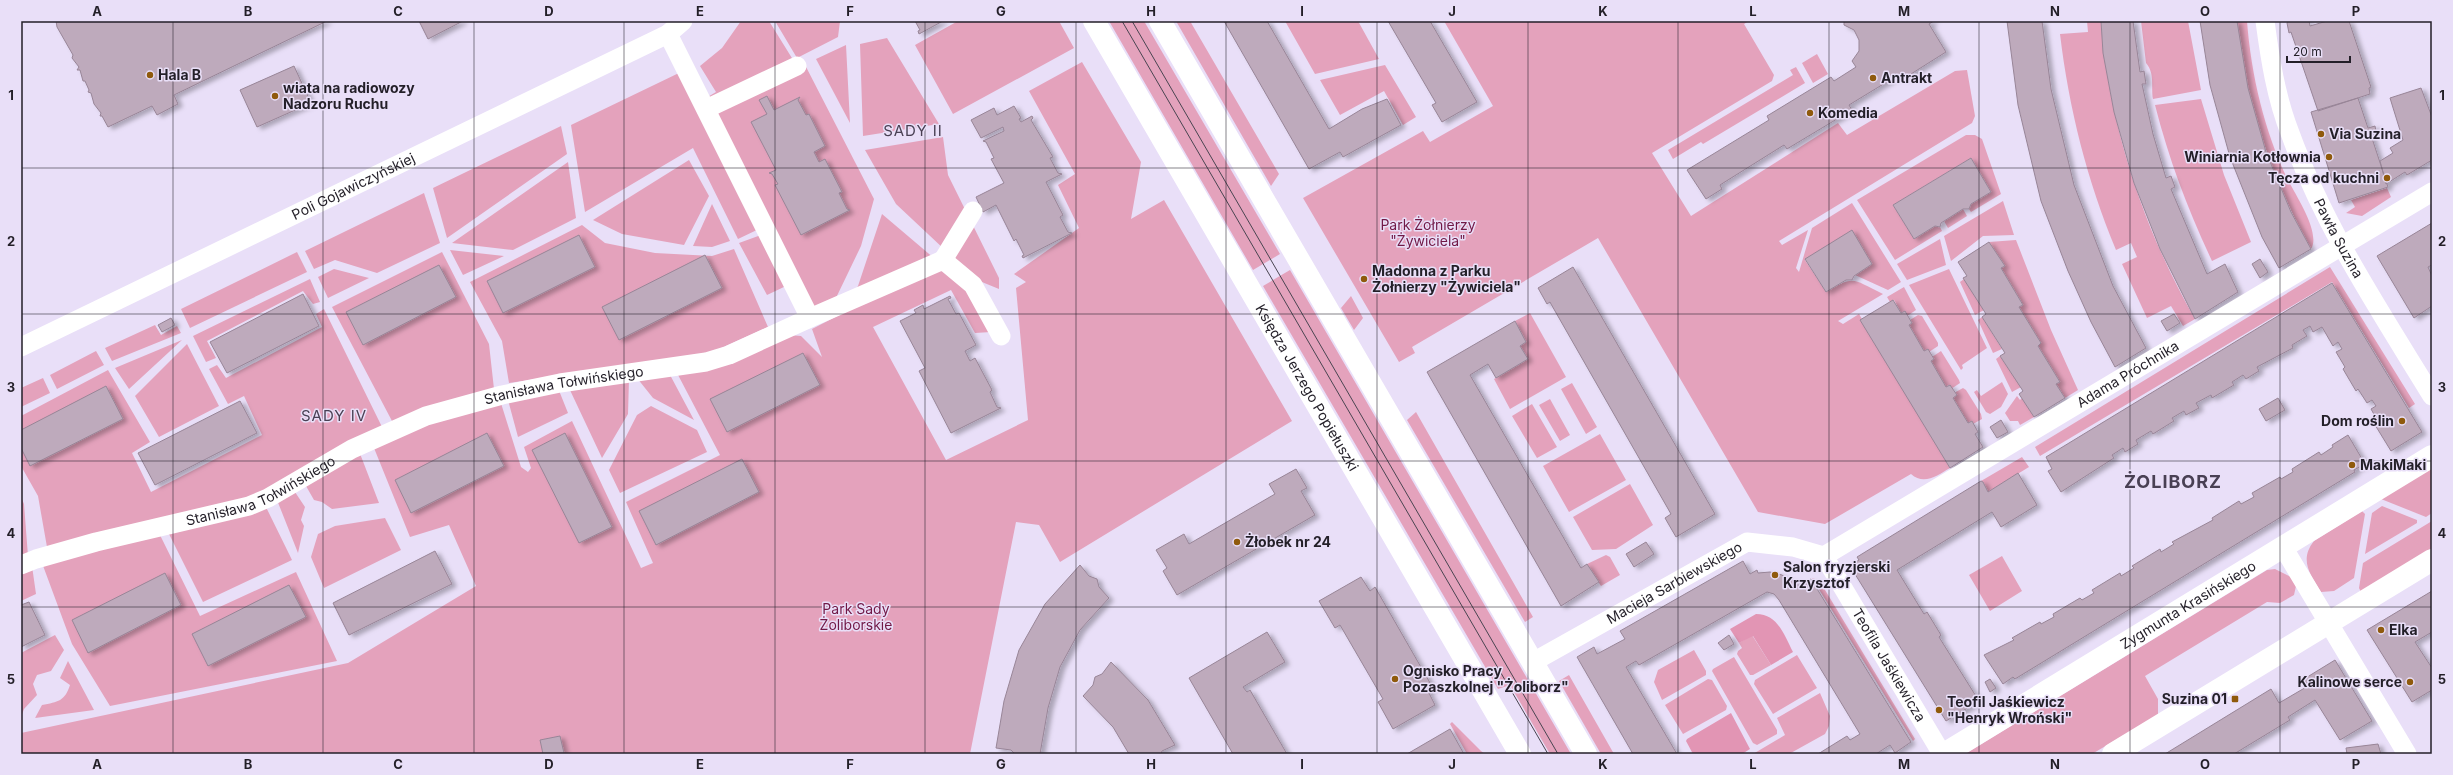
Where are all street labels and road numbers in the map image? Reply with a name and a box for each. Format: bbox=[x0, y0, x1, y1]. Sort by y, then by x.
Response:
street label: Poli Gojawiczyńskiej bbox=[289, 149, 417, 223]
street label: Pawła Suzina bbox=[2311, 195, 2367, 281]
street label: Księdza Jerzego Popiełuszki bbox=[1252, 301, 1363, 474]
street label: Adama Próchnika bbox=[2073, 337, 2182, 411]
street label: Stanisława Tołwińskiego bbox=[482, 362, 644, 408]
street label: Stanisława Tołwińskiego bbox=[184, 452, 338, 529]
street label: Macieja Sarbiewskiego bbox=[1603, 538, 1745, 627]
street label: Zygmunta Krasińskiego bbox=[2117, 557, 2259, 652]
street label: Teofila Jaśkiewicza bbox=[1849, 605, 1930, 725]

